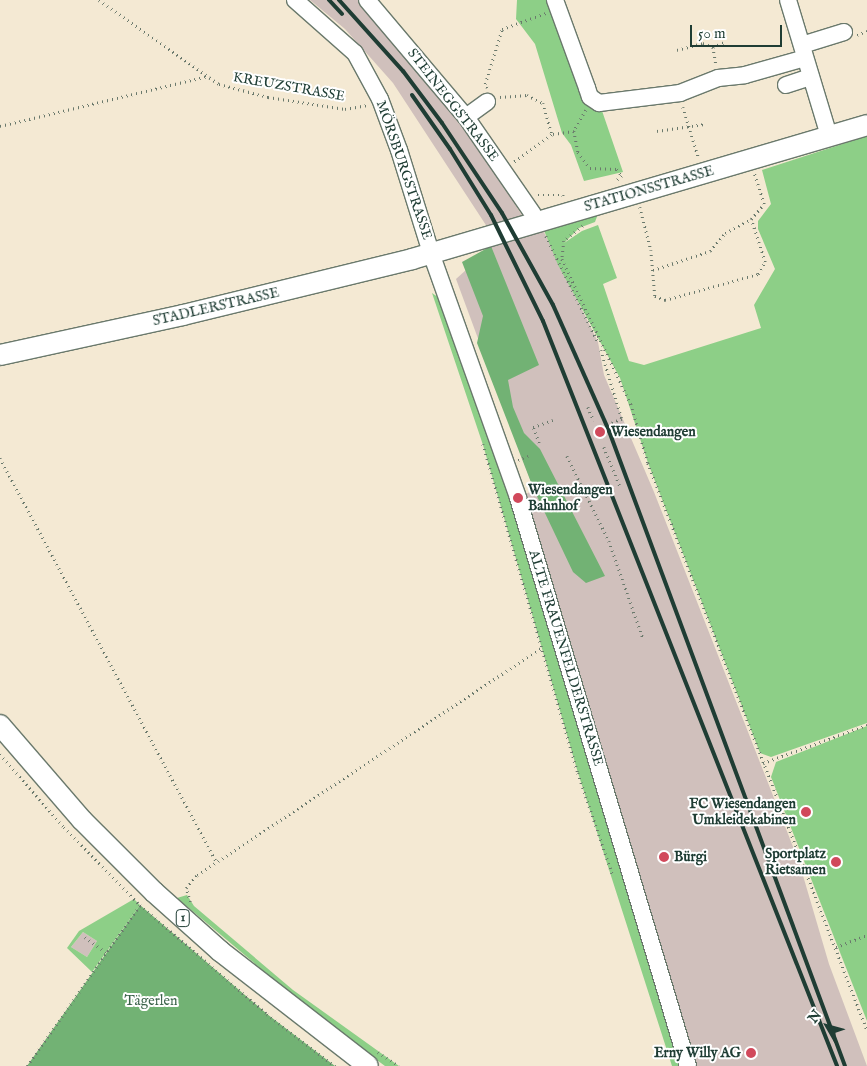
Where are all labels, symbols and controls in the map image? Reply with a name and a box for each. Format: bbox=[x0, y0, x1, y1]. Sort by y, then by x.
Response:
scale bar bbox=[692, 15, 784, 47]
text: 50 m bbox=[698, 24, 726, 43]
street label: STEINEGGSTRASSE bbox=[404, 45, 502, 165]
street label: KREUZSTRASSE bbox=[232, 69, 346, 105]
street label: MÖRSBURGSTRASSE bbox=[372, 98, 436, 242]
street label: STATIONSSTRASSE bbox=[582, 162, 716, 216]
street label: STADLERSTRASSE bbox=[151, 284, 281, 330]
place label: Wiesendangen bbox=[611, 424, 696, 440]
marker: Wiesendangen bbox=[593, 425, 607, 439]
place label: Wiesendangen Bahnhof bbox=[528, 482, 613, 514]
marker: Wiesendangen Bahnhof bbox=[512, 492, 524, 504]
street label: ALTE FRAUENFELDERSTRASSE bbox=[525, 548, 607, 768]
place label: FC Wiesendangen Umkleidekabinen bbox=[689, 796, 796, 829]
marker: FC Wiesendangen Umkleidekabinen bbox=[800, 806, 812, 818]
place label: Sportplatz Rietsamen bbox=[765, 846, 826, 879]
place label: Bürgi bbox=[674, 849, 707, 865]
marker: Bürgi bbox=[658, 851, 670, 863]
marker: Sportplatz Rietsamen bbox=[830, 856, 842, 868]
road number: 1 bbox=[176, 908, 190, 928]
park label: Tägerlen bbox=[125, 993, 177, 1009]
north arrow bbox=[802, 1001, 852, 1051]
text: N bbox=[804, 1006, 826, 1027]
place label: Erny Willy AG bbox=[654, 1045, 741, 1061]
marker: Erny Willy AG bbox=[745, 1047, 757, 1059]

